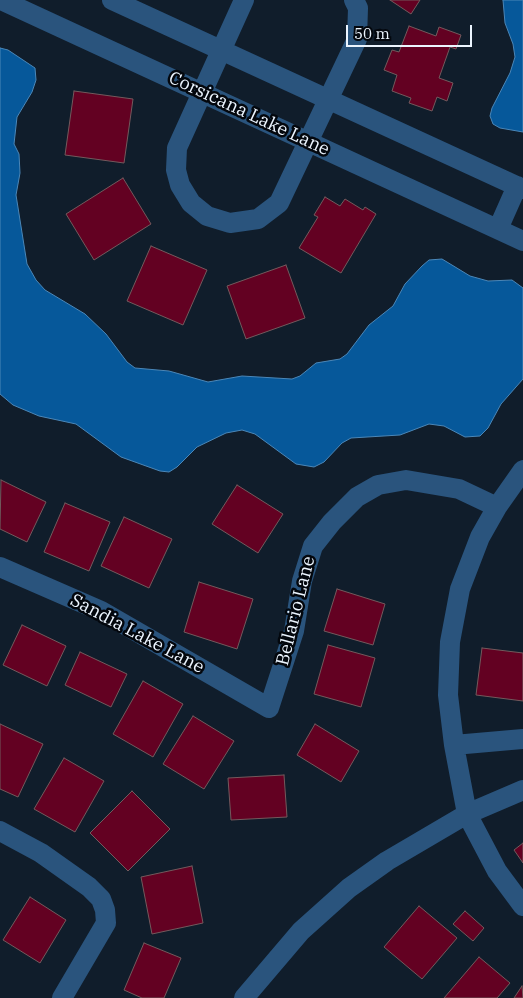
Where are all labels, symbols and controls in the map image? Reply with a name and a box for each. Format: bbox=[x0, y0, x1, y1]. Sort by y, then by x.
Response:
scale bar bbox=[348, 15, 474, 47]
text: 50 m bbox=[354, 24, 390, 43]
street label: Corsicana Lake Lane bbox=[165, 67, 333, 161]
street label: Bellario Lane bbox=[272, 554, 320, 668]
street label: Sandia Lake Lane bbox=[66, 590, 208, 678]

